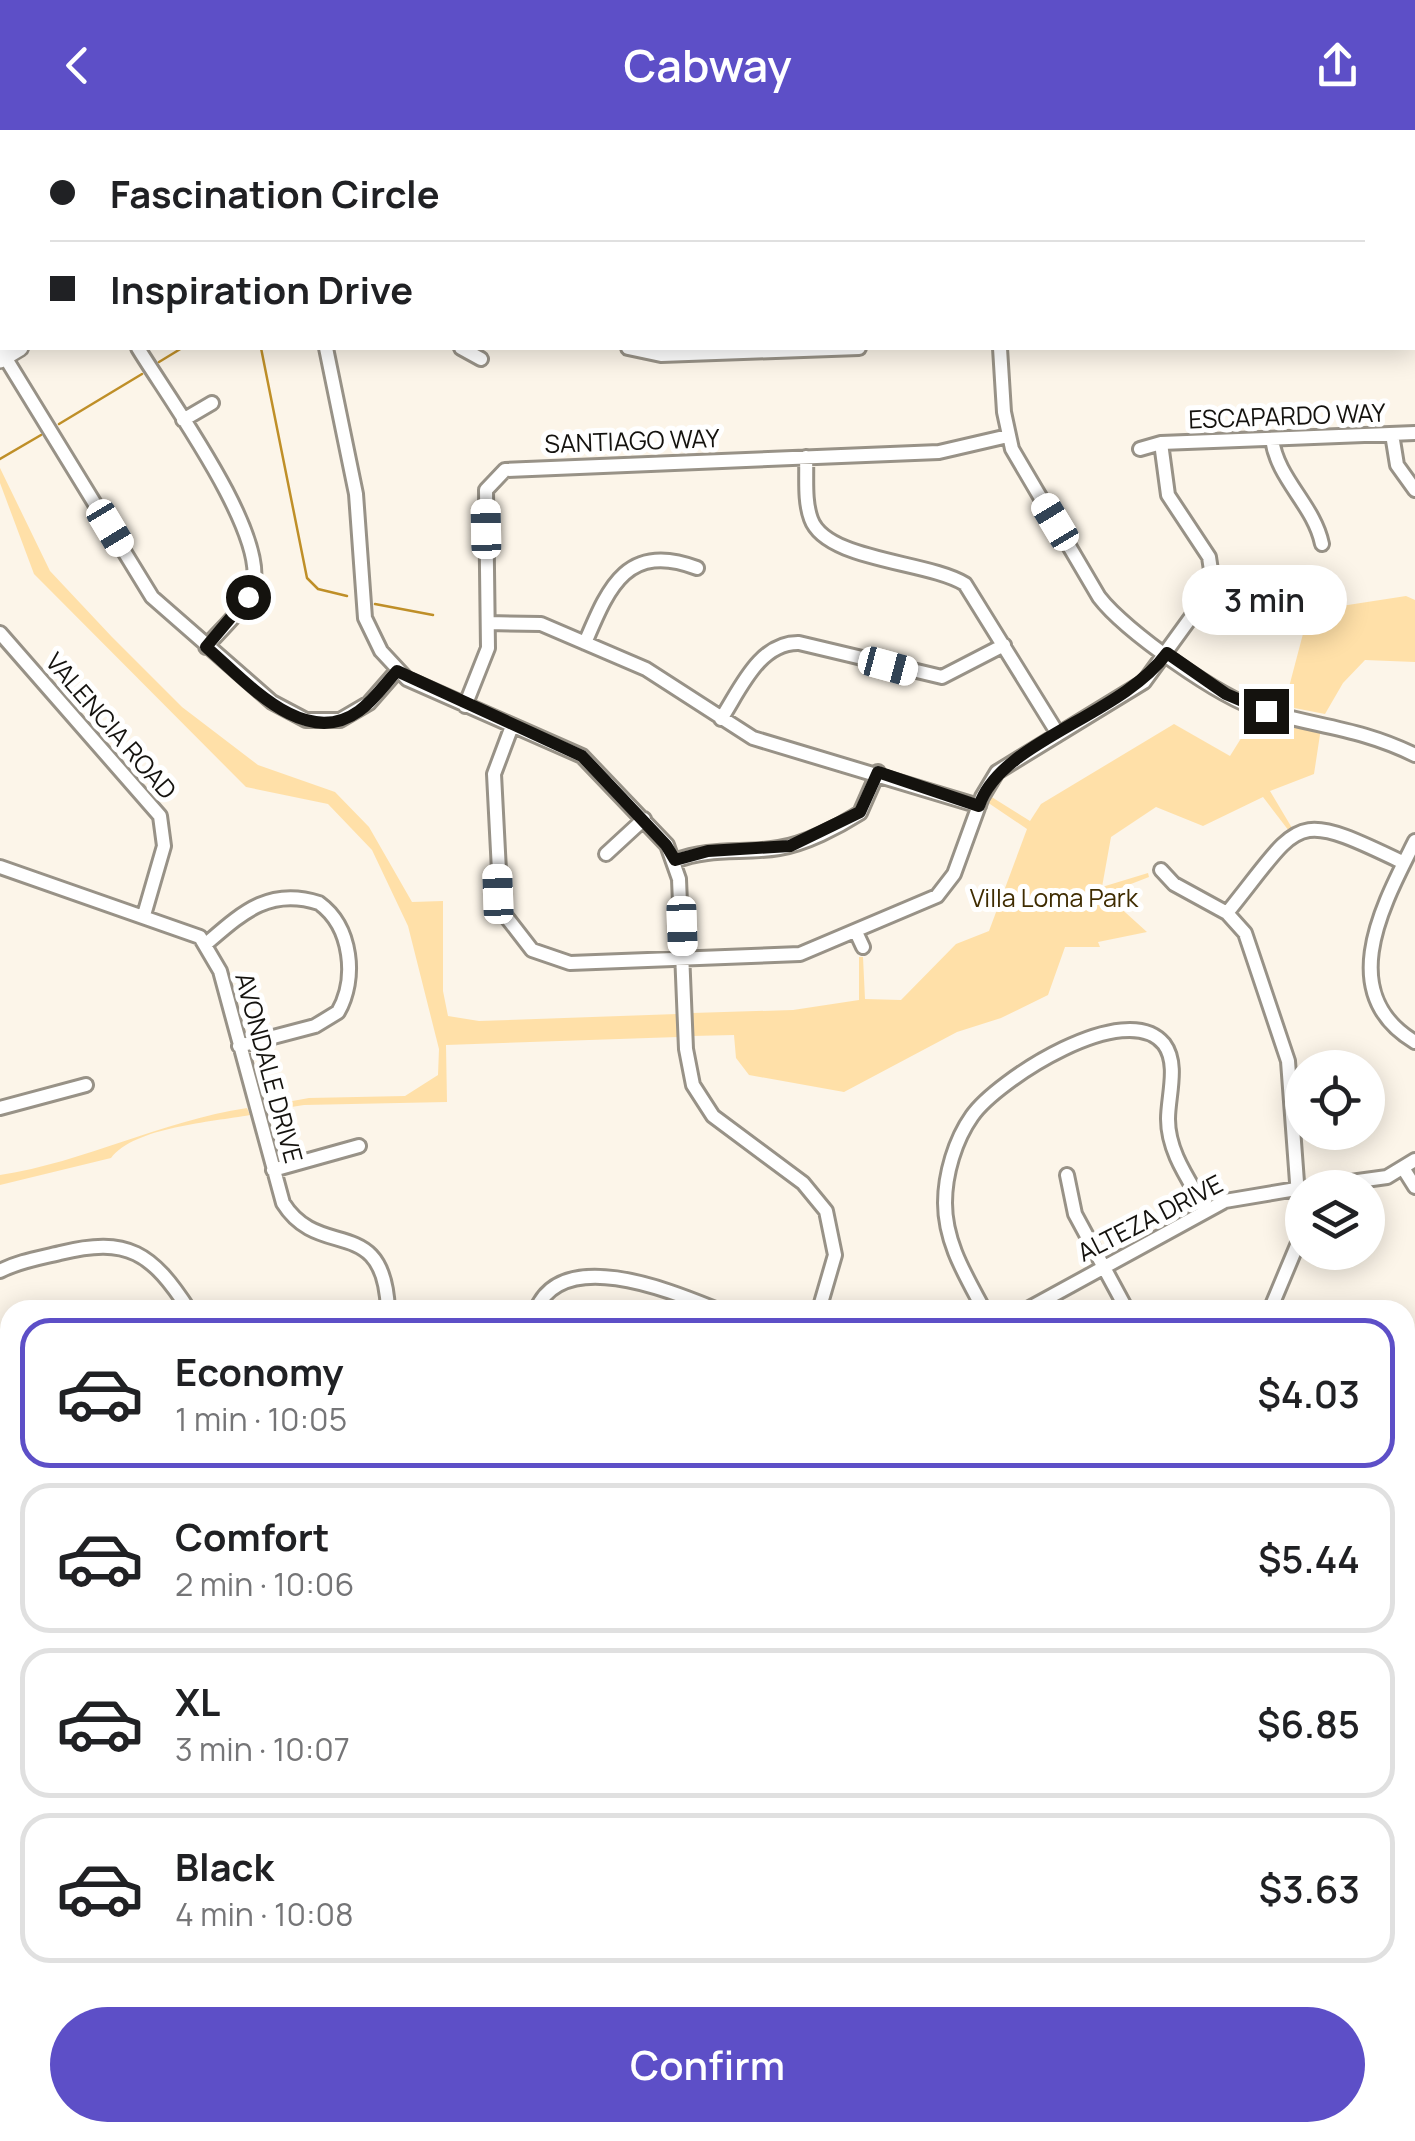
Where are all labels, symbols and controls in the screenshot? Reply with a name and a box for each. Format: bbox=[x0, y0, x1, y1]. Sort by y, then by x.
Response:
text: Cabway bbox=[623, 34, 792, 96]
icon: back bbox=[50, 38, 105, 93]
icon: share bbox=[1310, 38, 1365, 93]
text: Fascination Circle bbox=[110, 167, 440, 219]
text: Inspiration Drive bbox=[110, 263, 413, 315]
street label: ESCAPARDO WAY bbox=[1188, 395, 1386, 436]
street label: SANTIAGO WAY bbox=[544, 420, 720, 461]
car bbox=[1027, 489, 1083, 555]
car bbox=[82, 495, 138, 561]
car bbox=[470, 499, 502, 559]
callout: 3 min bbox=[1184, 566, 1348, 636]
route start bbox=[226, 575, 271, 620]
text: 3 min bbox=[1224, 578, 1305, 622]
car bbox=[855, 644, 921, 688]
street label: VALENCIA ROAD bbox=[38, 645, 185, 807]
route end bbox=[1244, 689, 1289, 734]
car bbox=[482, 863, 514, 925]
park label: Villa Loma Park bbox=[970, 880, 1139, 915]
car bbox=[666, 895, 698, 957]
street label: AVONDALE DRIVE bbox=[227, 969, 312, 1167]
map controls bbox=[1285, 1050, 1385, 1270]
button: locate bbox=[1285, 1050, 1385, 1150]
street label: ALTEZA DRIVE bbox=[1071, 1166, 1229, 1269]
button: layers bbox=[1285, 1170, 1385, 1270]
text: Economy bbox=[175, 1345, 344, 1397]
icon: car bbox=[55, 1348, 145, 1438]
text: $4.03 bbox=[1257, 1367, 1360, 1419]
text: 1 min · 10:05 bbox=[175, 1397, 347, 1441]
text: Comfort bbox=[175, 1510, 329, 1562]
icon: car bbox=[55, 1513, 145, 1603]
text: $5.44 bbox=[1258, 1532, 1360, 1584]
text: 2 min · 10:06 bbox=[175, 1562, 354, 1606]
text: XL bbox=[175, 1675, 220, 1727]
icon: car bbox=[55, 1678, 145, 1768]
text: $6.85 bbox=[1257, 1697, 1360, 1749]
text: 3 min · 10:07 bbox=[175, 1727, 350, 1771]
text: Black bbox=[175, 1840, 274, 1892]
icon: car bbox=[55, 1843, 145, 1933]
text: $3.63 bbox=[1259, 1862, 1360, 1914]
text: 4 min · 10:08 bbox=[175, 1892, 354, 1936]
button: Confirm bbox=[50, 2007, 1365, 2122]

